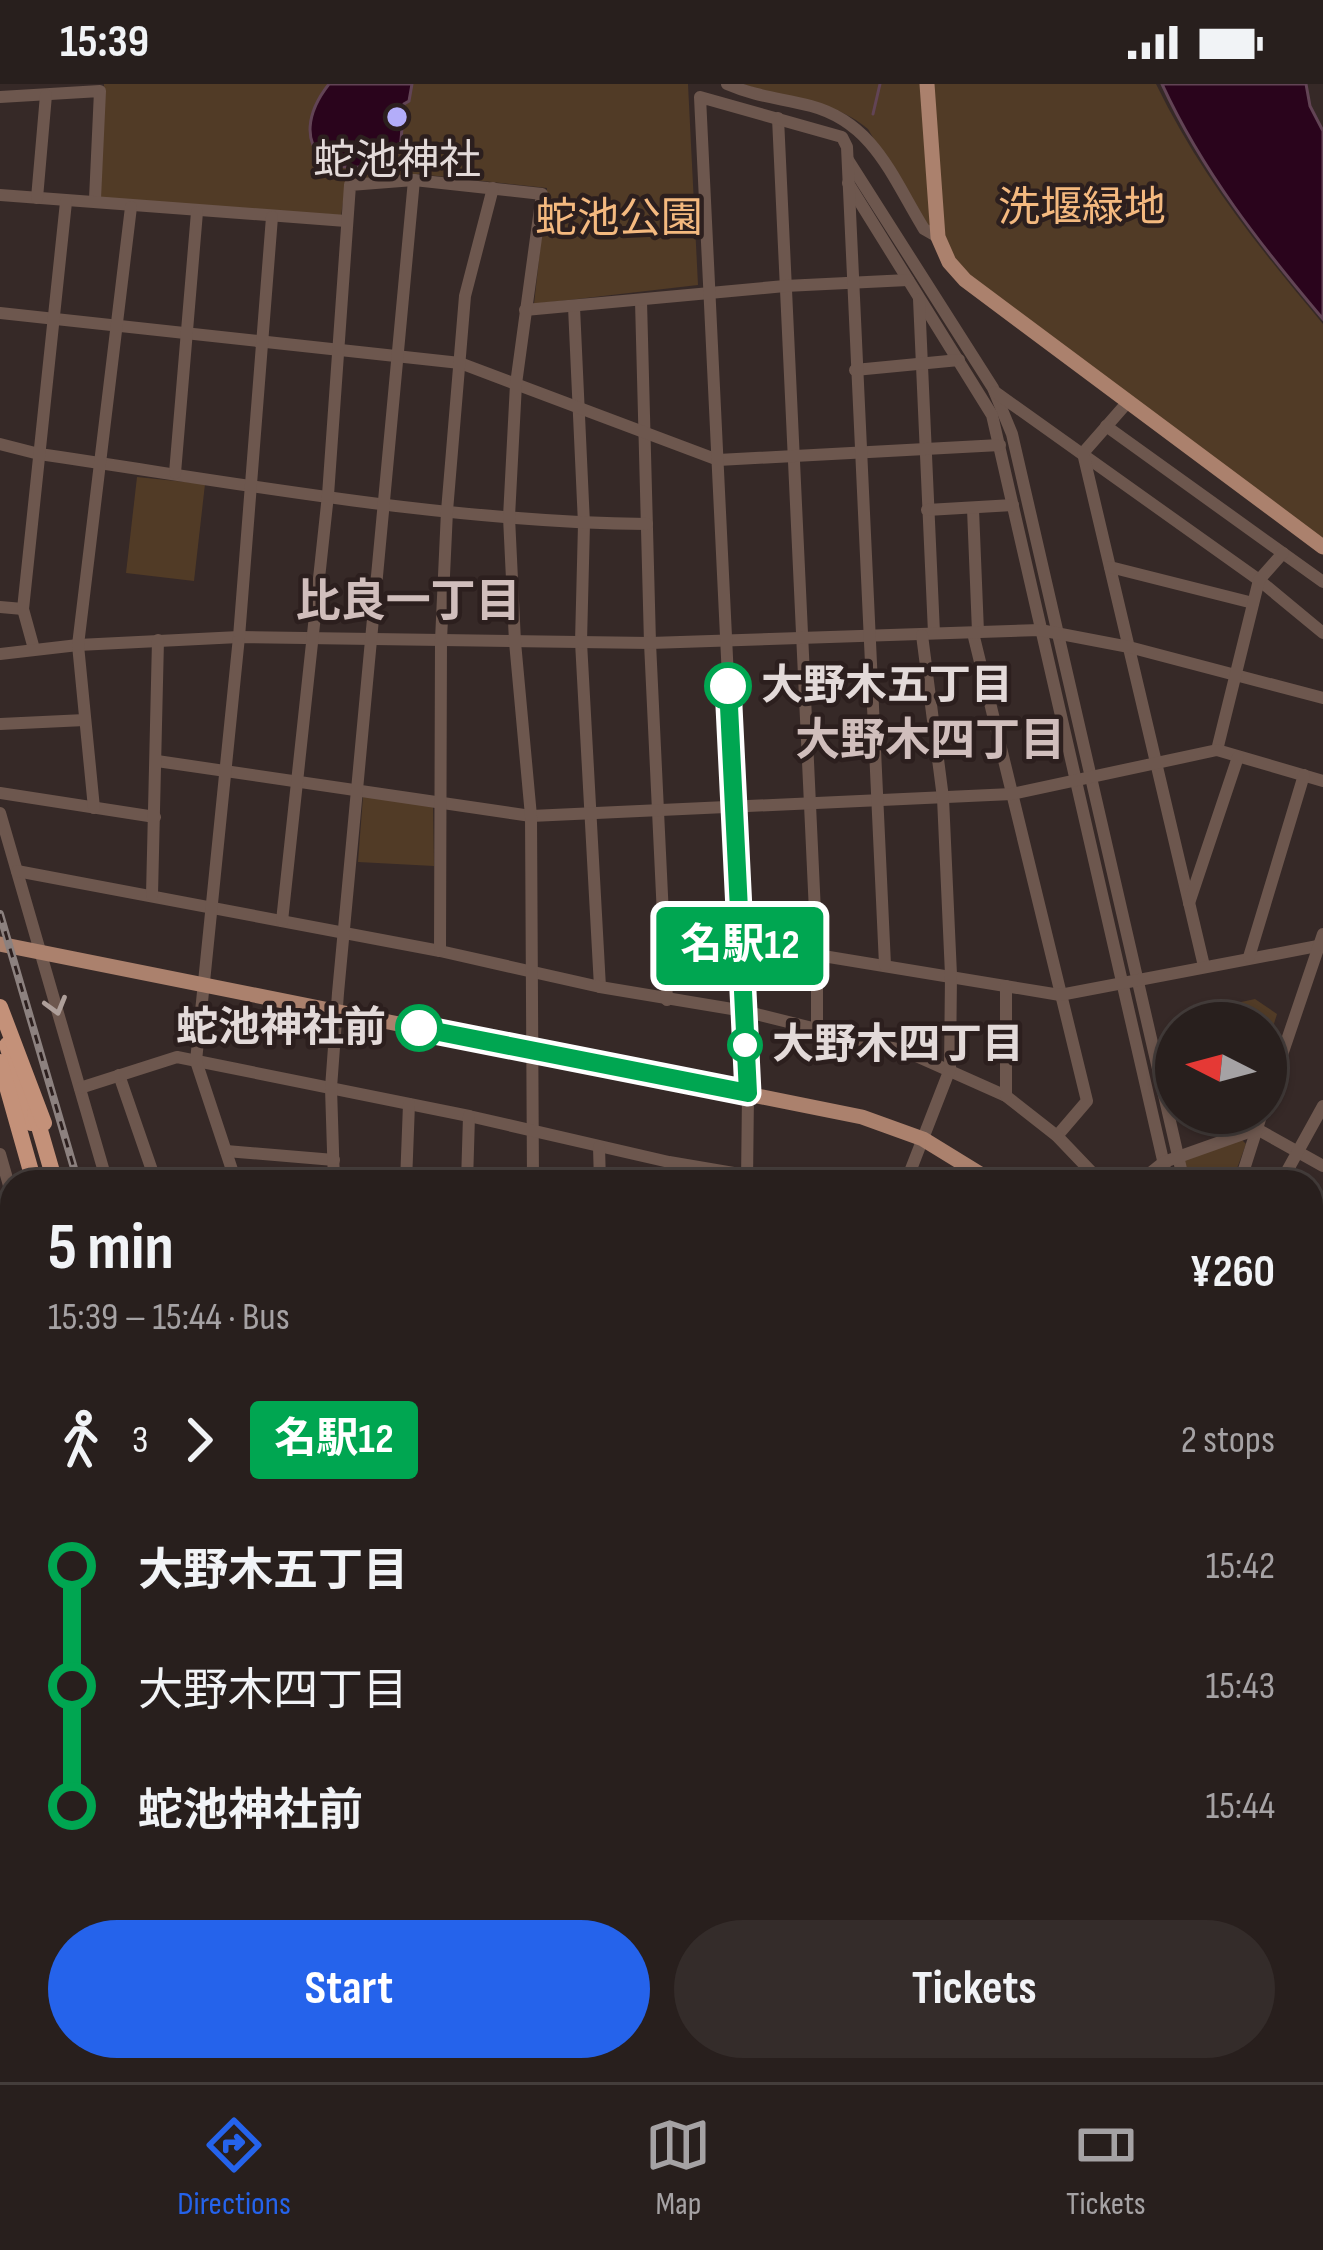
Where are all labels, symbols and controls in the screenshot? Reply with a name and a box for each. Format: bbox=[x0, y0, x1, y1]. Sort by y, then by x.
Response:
text: 15:39 bbox=[60, 15, 149, 70]
marker: 蛇池神社 bbox=[384, 104, 410, 130]
place label: 蛇池神社 bbox=[313, 136, 481, 187]
park label: 洗堰緑地 bbox=[998, 183, 1166, 234]
park label: 蛇池公園 bbox=[535, 194, 703, 245]
district label: 比良一丁目 bbox=[295, 575, 521, 630]
place label: 大野木五丁目 bbox=[761, 661, 1013, 712]
marker: 大野木五丁目 bbox=[706, 664, 750, 708]
district label: 大野木四丁目 bbox=[795, 714, 1065, 769]
line badge: 名駅12 bbox=[656, 907, 824, 985]
text: 名駅12 bbox=[680, 920, 800, 971]
one-way arrow bbox=[42, 995, 67, 1016]
north arrow bbox=[1155, 1002, 1287, 1134]
map controls bbox=[1155, 1002, 1287, 1134]
place label: 蛇池神社前 bbox=[176, 1003, 386, 1054]
marker: 蛇池神社前 bbox=[397, 1006, 441, 1050]
place label: 大野木四丁目 bbox=[772, 1020, 1024, 1071]
marker: 大野木四丁目 bbox=[729, 1029, 761, 1061]
text: 5 min bbox=[48, 1209, 174, 1288]
text: ¥260 bbox=[1190, 1245, 1275, 1300]
text: 15:39 – 15:44 · Bus bbox=[48, 1294, 290, 1341]
icon: walk bbox=[48, 1407, 114, 1473]
icon: forward bbox=[166, 1407, 232, 1473]
text: 名駅12 bbox=[274, 1414, 394, 1465]
text: 3 bbox=[132, 1417, 148, 1464]
text: 2 stops bbox=[1181, 1417, 1275, 1464]
text: 15:42 bbox=[1206, 1543, 1275, 1590]
text: 大野木五丁目 bbox=[138, 1544, 408, 1599]
text: 15:43 bbox=[1206, 1663, 1275, 1710]
text: 大野木四丁目 bbox=[138, 1664, 408, 1719]
text: 15:44 bbox=[1206, 1783, 1275, 1830]
text: 蛇池神社前 bbox=[138, 1784, 363, 1839]
button: Start bbox=[48, 1920, 650, 2058]
button: Tickets bbox=[674, 1920, 1275, 2058]
tab: Directions bbox=[177, 2112, 291, 2224]
tab: Map bbox=[645, 2112, 711, 2224]
tab: Tickets bbox=[1066, 2112, 1146, 2224]

